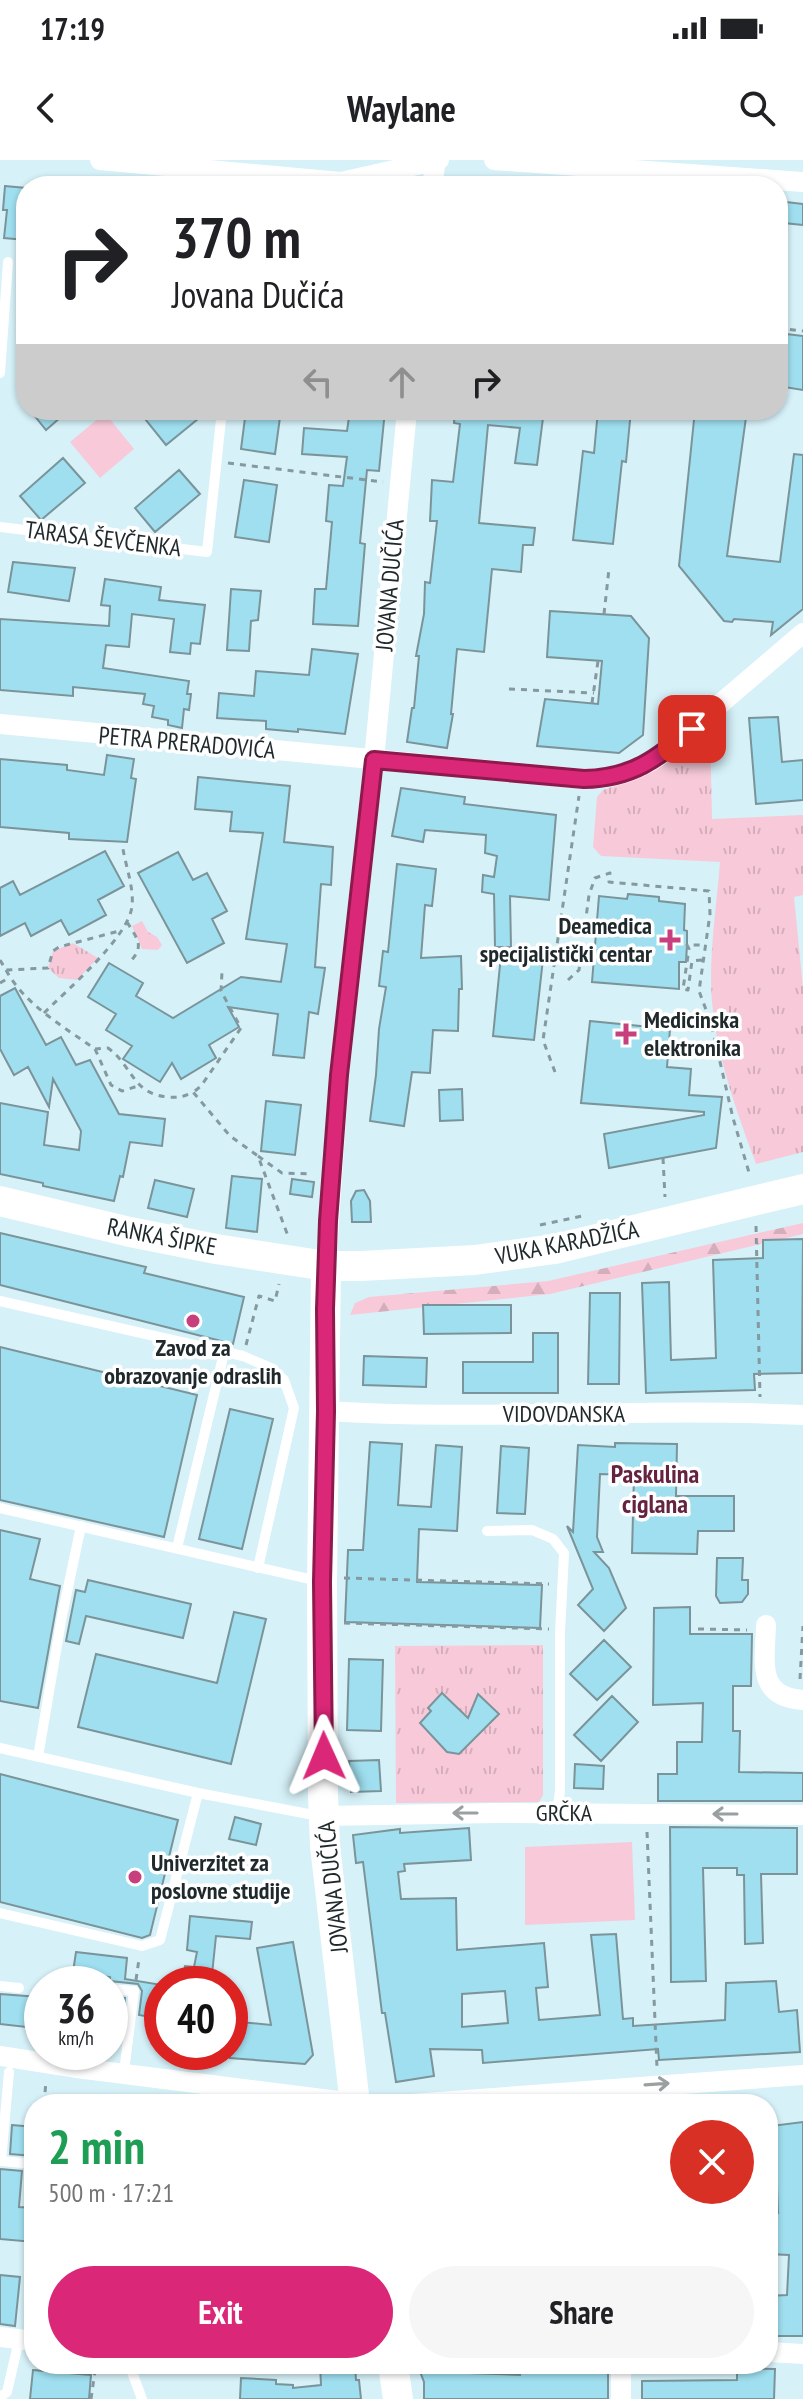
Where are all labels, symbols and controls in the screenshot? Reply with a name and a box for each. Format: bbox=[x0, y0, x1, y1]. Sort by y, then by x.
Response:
text: 17:19 bbox=[40, 9, 105, 48]
text: Waylane bbox=[347, 85, 456, 132]
icon: back bbox=[24, 86, 68, 130]
icon: search bbox=[735, 86, 779, 130]
text: 370 m bbox=[172, 201, 301, 273]
icon: right bbox=[40, 208, 144, 312]
text: Jovana Dučića bbox=[172, 271, 344, 318]
icon: left bbox=[296, 360, 340, 404]
icon: ahead bbox=[380, 360, 424, 404]
icon: right bbox=[464, 360, 508, 404]
street label: TARASA ŠEVČENKA bbox=[23, 514, 183, 564]
street label: JOVANA DUČIĆA bbox=[368, 517, 411, 653]
pin bbox=[658, 695, 726, 763]
icon: arrive bbox=[670, 707, 714, 751]
street label: PETRA PRERADOVIĆA bbox=[97, 719, 277, 766]
place label: Deamedica specijalistički centar bbox=[480, 910, 653, 969]
marker: Deamedica specijalistički centar bbox=[659, 929, 681, 951]
place label: Medicinska elektronika bbox=[644, 1004, 741, 1063]
marker: Medicinska elektronika bbox=[615, 1023, 637, 1045]
street label: RANKA ŠIPKE bbox=[105, 1211, 220, 1262]
street label: VUKA KARADŽIĆA bbox=[492, 1213, 642, 1272]
marker: Zavod za obrazovanje odraslih bbox=[184, 1312, 202, 1330]
place label: Zavod za obrazovanje odraslih bbox=[104, 1332, 282, 1391]
street label: VIDOVDANSKA bbox=[502, 1398, 626, 1429]
district label: Paskulina ciglana bbox=[611, 1457, 699, 1520]
position arrow bbox=[282, 1714, 366, 1798]
street label: GRČKA bbox=[536, 1797, 593, 1828]
one-way arrow bbox=[452, 1805, 479, 1821]
one-way arrow bbox=[712, 1807, 739, 1822]
street label: JOVANA DUČIĆA bbox=[310, 1819, 355, 1955]
place label: Univerzitet za poslovne studije bbox=[151, 1847, 290, 1906]
marker: Univerzitet za poslovne studije bbox=[126, 1868, 144, 1886]
speed limit sign: 40 bbox=[144, 1966, 248, 2070]
text: 36 bbox=[57, 1982, 95, 2034]
text: km/h bbox=[58, 2025, 94, 2051]
one-way arrow bbox=[643, 2076, 670, 2091]
text: 2 min bbox=[48, 2115, 145, 2177]
button: close bbox=[670, 2120, 754, 2204]
text: 500 m · 17:21 bbox=[48, 2176, 174, 2209]
button: Exit bbox=[48, 2266, 393, 2358]
button: Share bbox=[409, 2266, 754, 2358]

